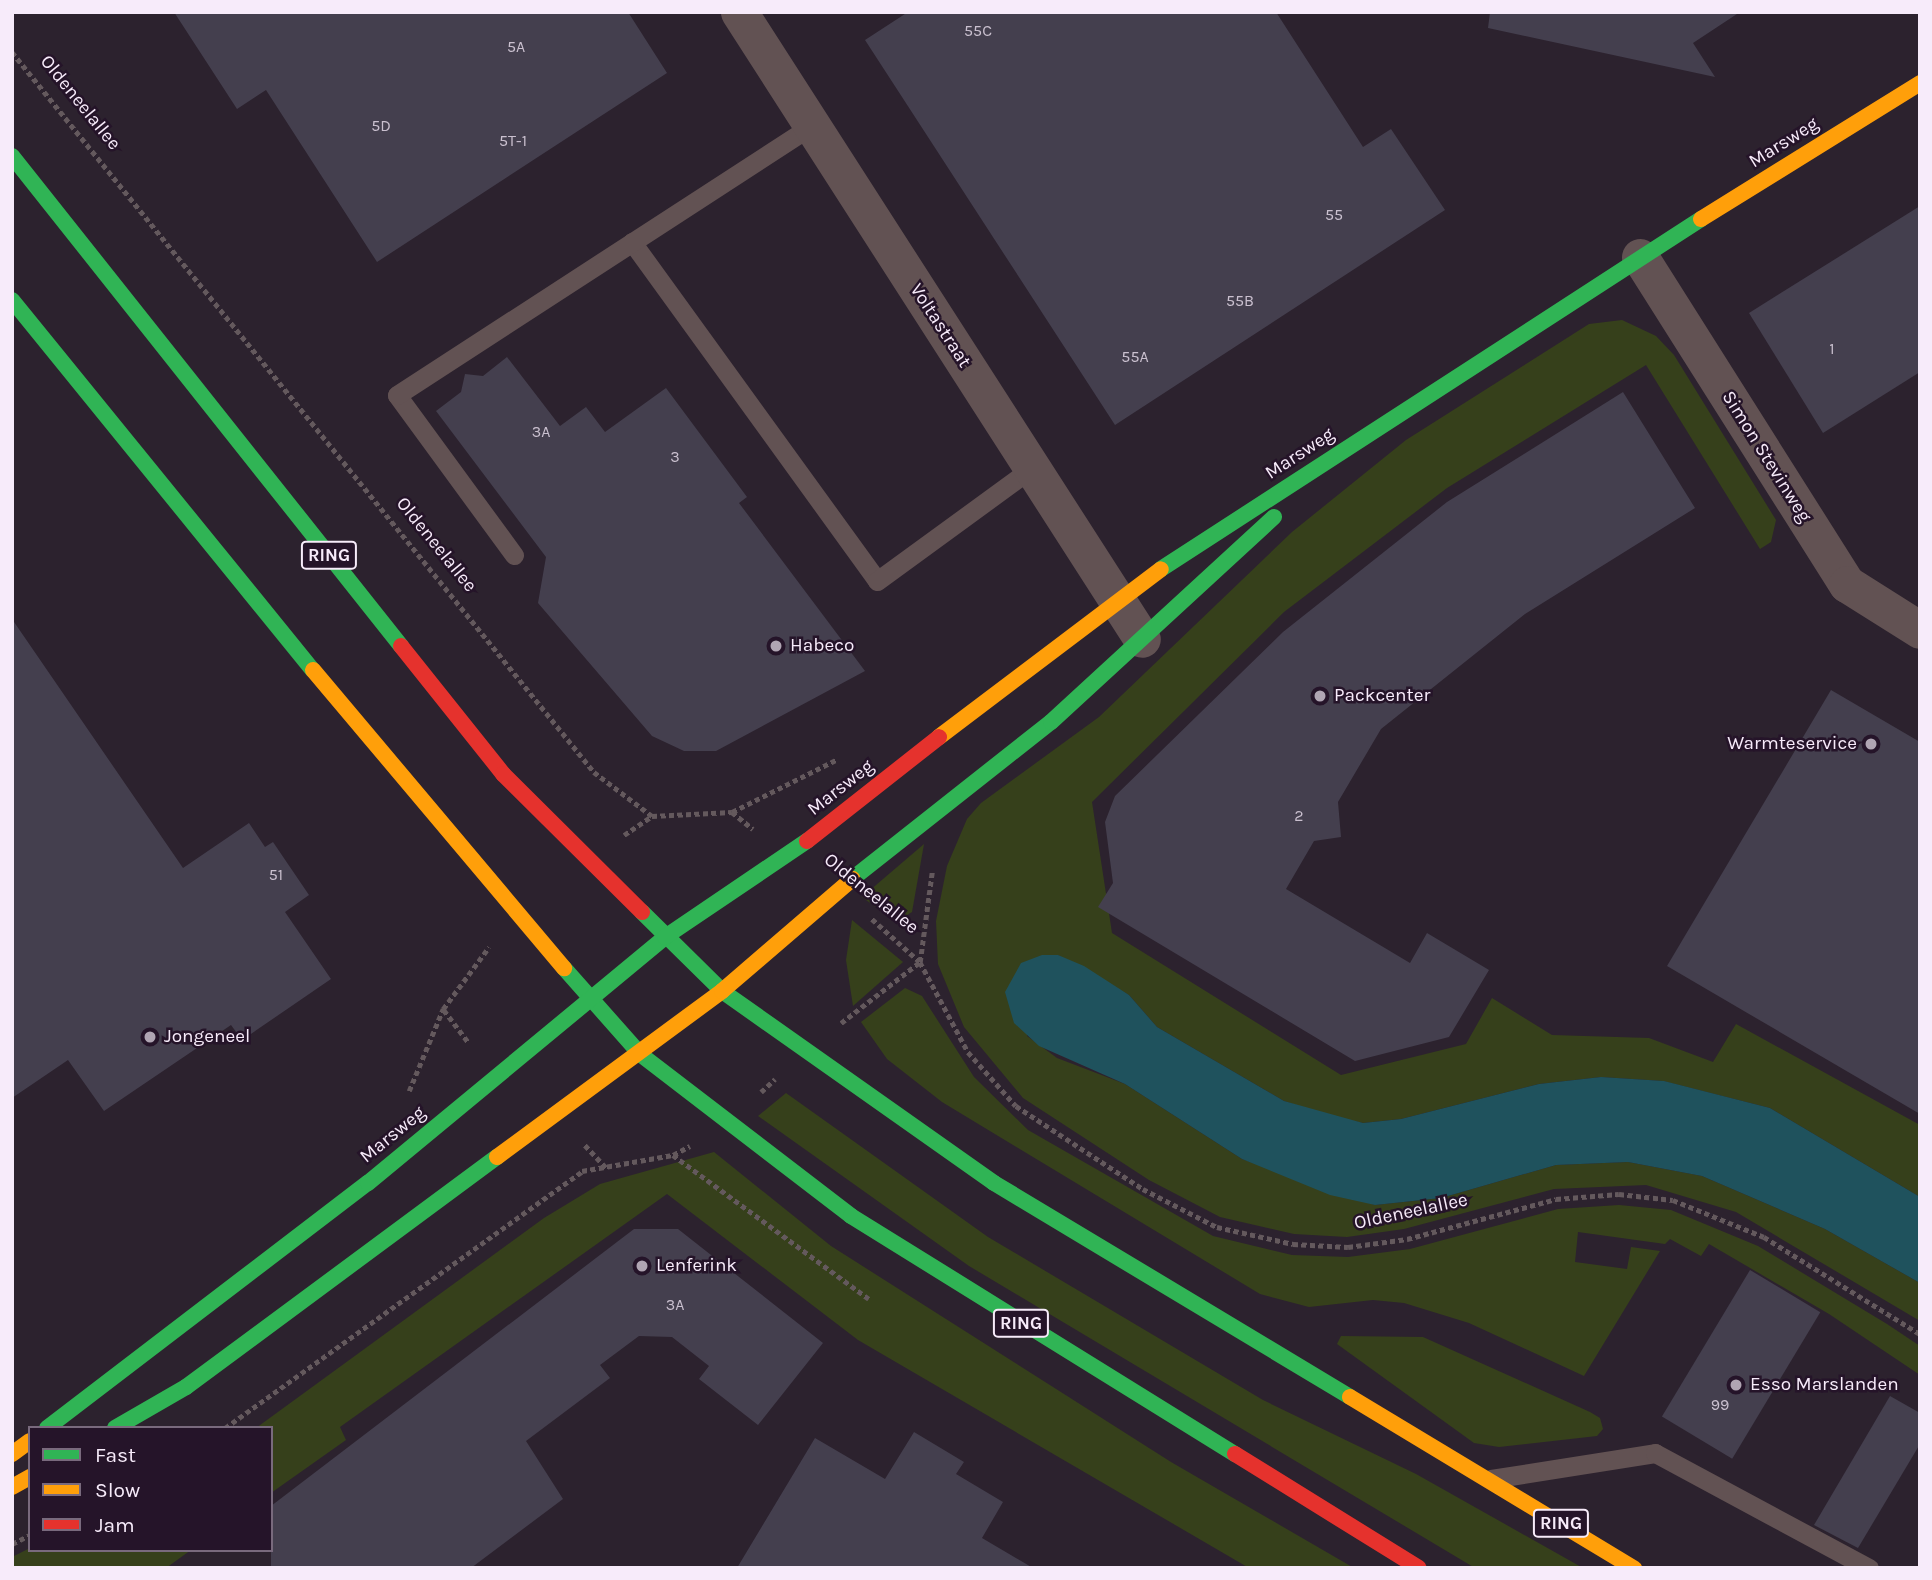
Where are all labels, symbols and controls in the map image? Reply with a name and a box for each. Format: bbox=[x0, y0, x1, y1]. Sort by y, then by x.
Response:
house number: 55C bbox=[964, 21, 992, 41]
house number: 5A bbox=[507, 37, 525, 57]
street label: Oldeneelallee bbox=[35, 51, 125, 155]
street label: Marsweg bbox=[1745, 113, 1823, 173]
house number: 5D bbox=[371, 116, 391, 136]
house number: 5T-1 bbox=[499, 131, 527, 151]
house number: 55 bbox=[1325, 205, 1343, 225]
street label: Voltastraat bbox=[904, 280, 976, 372]
house number: 55B bbox=[1226, 291, 1254, 311]
house number: 1 bbox=[1829, 339, 1835, 359]
house number: 55A bbox=[1121, 347, 1149, 367]
street label: Simon Stevinweg bbox=[1716, 387, 1816, 527]
house number: 3A bbox=[532, 422, 550, 442]
street label: Marsweg bbox=[1261, 423, 1339, 485]
house number: 3 bbox=[670, 447, 680, 467]
street label: Oldeneelallee bbox=[391, 493, 481, 597]
road number: RING bbox=[299, 540, 359, 570]
place label: Habeco bbox=[790, 635, 854, 657]
marker: Habeco bbox=[768, 638, 784, 654]
place label: Packcenter bbox=[1334, 685, 1430, 707]
marker: Packcenter bbox=[1312, 688, 1328, 704]
place label: Warmteservice bbox=[1727, 733, 1857, 755]
marker: Warmteservice bbox=[1863, 736, 1879, 752]
street label: Marsweg bbox=[803, 755, 879, 821]
house number: 2 bbox=[1294, 806, 1304, 826]
street label: Oldeneelallee bbox=[819, 849, 923, 939]
house number: 51 bbox=[269, 865, 283, 885]
place label: Jongeneel bbox=[164, 1026, 250, 1048]
marker: Jongeneel bbox=[142, 1029, 158, 1045]
street label: Marsweg bbox=[356, 1102, 430, 1168]
street label: Oldeneelallee bbox=[1352, 1189, 1470, 1235]
place label: Lenferink bbox=[656, 1255, 737, 1277]
marker: Lenferink bbox=[634, 1258, 650, 1274]
house number: 3A bbox=[666, 1295, 684, 1315]
road number: RING bbox=[991, 1308, 1051, 1338]
place label: Esso Marslanden bbox=[1750, 1374, 1899, 1396]
marker: Esso Marslanden bbox=[1728, 1377, 1744, 1393]
house number: 99 bbox=[1711, 1395, 1729, 1415]
legend bbox=[28, 1426, 273, 1552]
text: Fast bbox=[95, 1443, 136, 1467]
text: Slow bbox=[95, 1478, 140, 1502]
road number: RING bbox=[1531, 1508, 1591, 1538]
text: Jam bbox=[95, 1513, 135, 1537]

